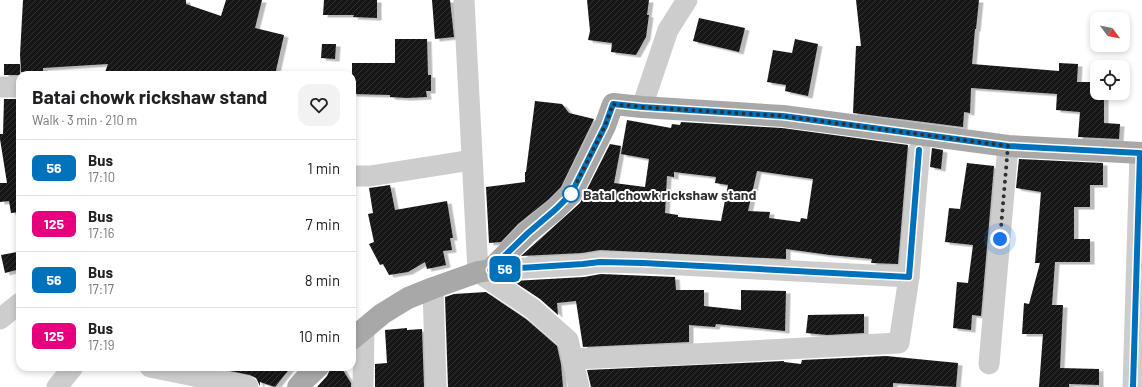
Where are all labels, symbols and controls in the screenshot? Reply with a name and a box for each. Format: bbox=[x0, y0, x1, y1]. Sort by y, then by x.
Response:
north arrow bbox=[1090, 12, 1130, 52]
map controls bbox=[1090, 12, 1130, 100]
button: locate bbox=[1090, 60, 1130, 100]
button: heart bbox=[298, 84, 340, 126]
text: Batai chowk rickshaw stand bbox=[32, 85, 267, 108]
text: Walk · 3 min · 210 m bbox=[32, 112, 137, 128]
text: Bus bbox=[88, 151, 113, 169]
text: 56 bbox=[46, 159, 62, 176]
text: 1 min bbox=[307, 159, 340, 177]
text: 17:10 bbox=[88, 169, 115, 185]
marker: Batai chowk rickshaw stand bbox=[562, 185, 580, 203]
place label: Batai chowk rickshaw stand bbox=[583, 186, 756, 203]
text: Bus bbox=[88, 207, 113, 225]
text: 125 bbox=[44, 215, 64, 232]
text: 7 min bbox=[306, 215, 340, 233]
text: 17:16 bbox=[88, 225, 114, 241]
your location bbox=[990, 229, 1010, 249]
line badge: 56 bbox=[487, 256, 523, 282]
text: 56 bbox=[497, 260, 513, 277]
text: Bus bbox=[88, 263, 113, 281]
text: 56 bbox=[46, 271, 62, 288]
text: 8 min bbox=[305, 271, 340, 289]
text: 17:17 bbox=[88, 281, 114, 297]
text: Bus bbox=[88, 319, 113, 337]
text: 125 bbox=[44, 327, 64, 344]
text: 10 min bbox=[299, 327, 340, 345]
text: 17:19 bbox=[88, 337, 114, 353]

